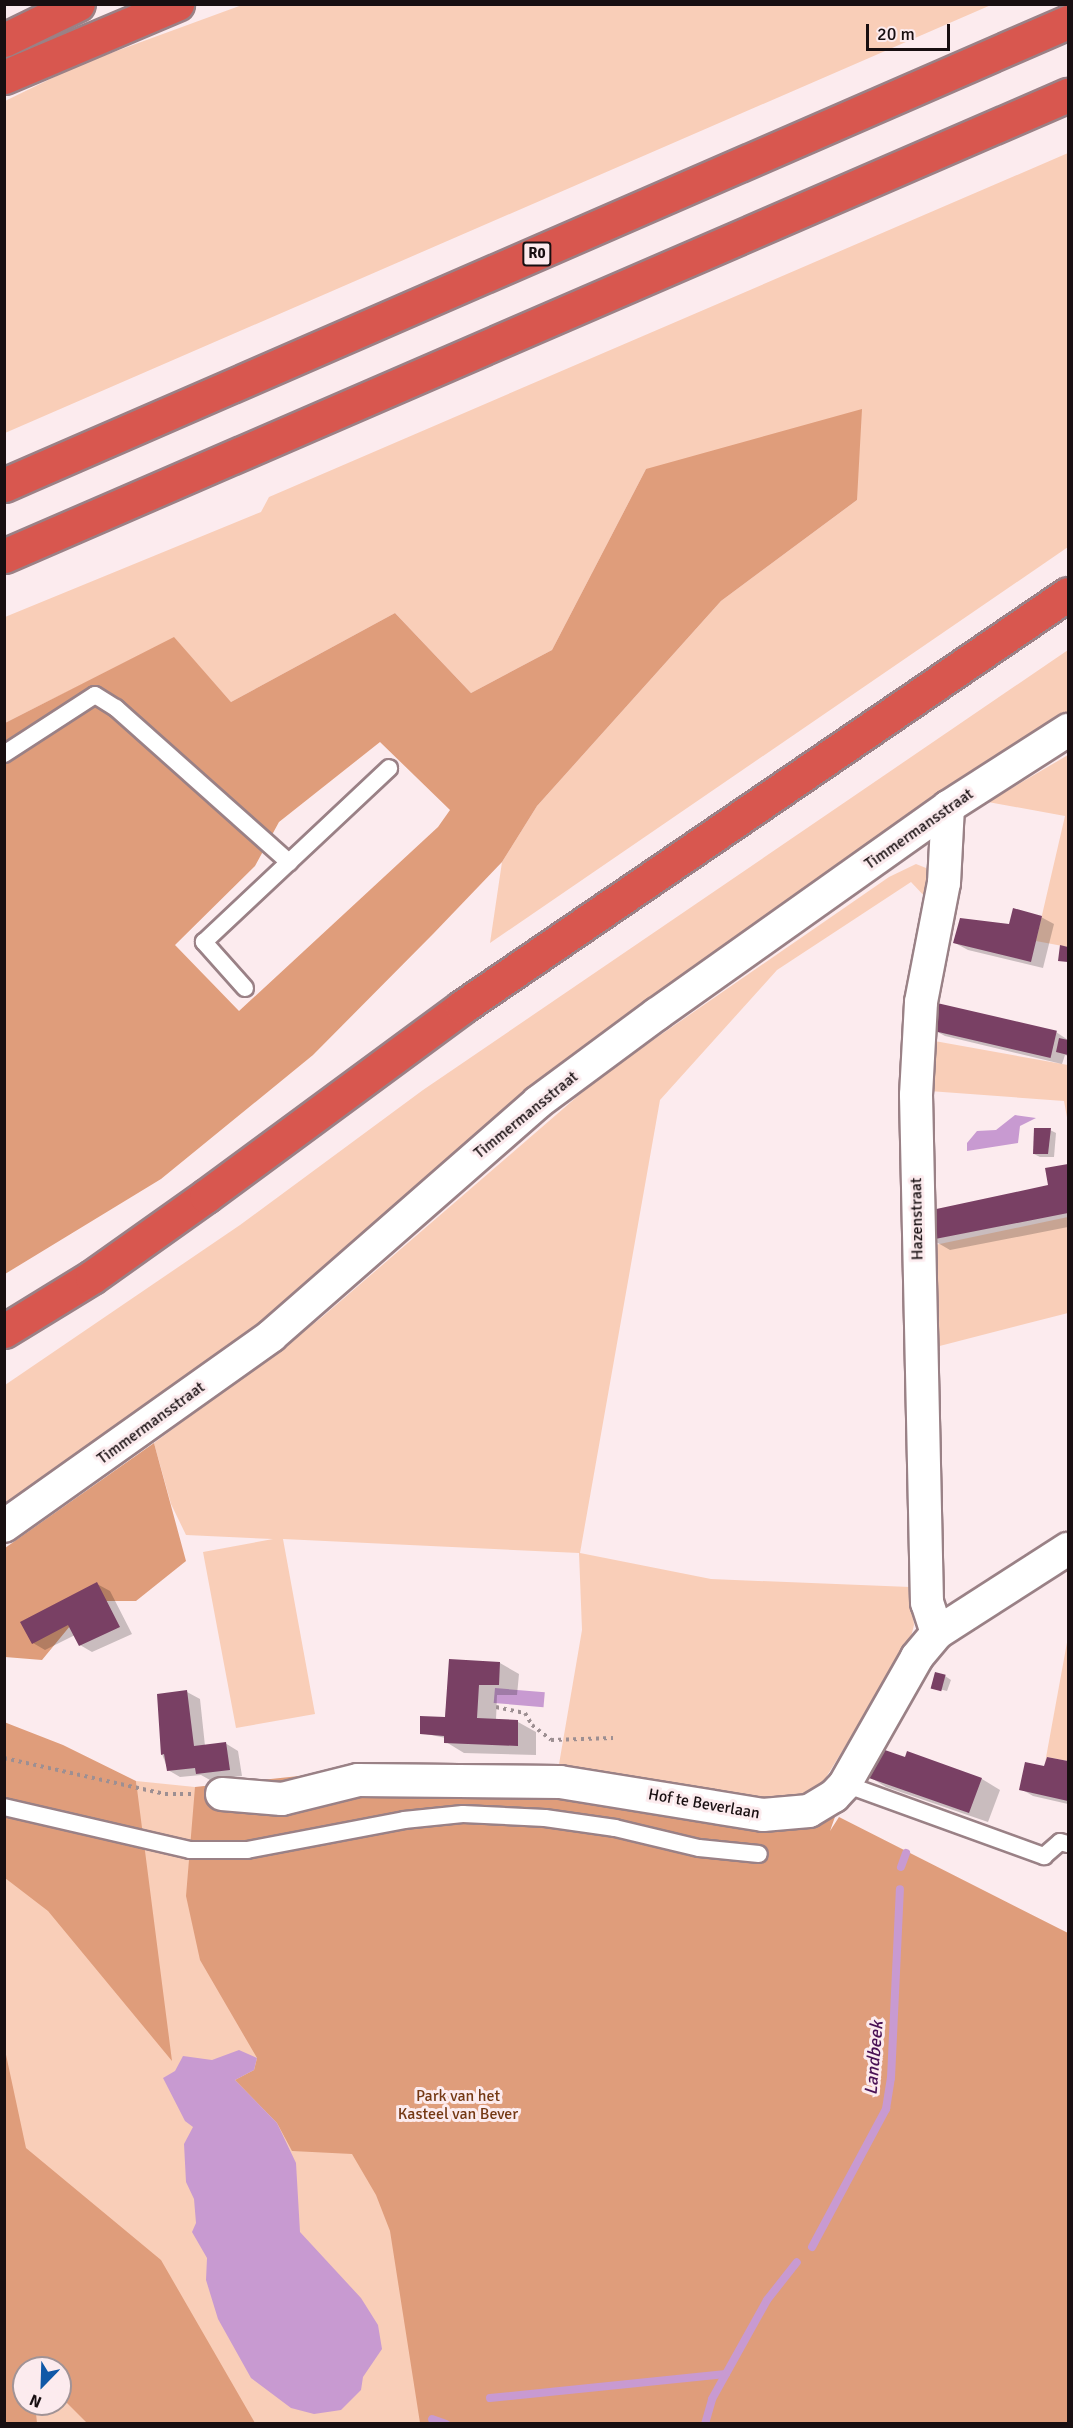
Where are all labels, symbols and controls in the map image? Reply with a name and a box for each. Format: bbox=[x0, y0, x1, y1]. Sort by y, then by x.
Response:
scale bar bbox=[869, 12, 953, 50]
text: 20 m bbox=[877, 23, 915, 45]
road number: R0 bbox=[522, 242, 552, 266]
street label: Timmermansstraat bbox=[861, 784, 977, 874]
street label: Timmermansstraat bbox=[470, 1067, 582, 1163]
street label: Hazenstraat bbox=[907, 1178, 927, 1260]
street label: Timmermansstraat bbox=[93, 1378, 209, 1468]
street label: Hof te Beverlaan bbox=[647, 1785, 761, 1823]
water label: Landbeek bbox=[860, 2020, 888, 2096]
park label: Park van het Kasteel van Bever bbox=[398, 2086, 518, 2124]
north arrow bbox=[12, 2356, 72, 2416]
text: N bbox=[27, 2389, 45, 2412]

